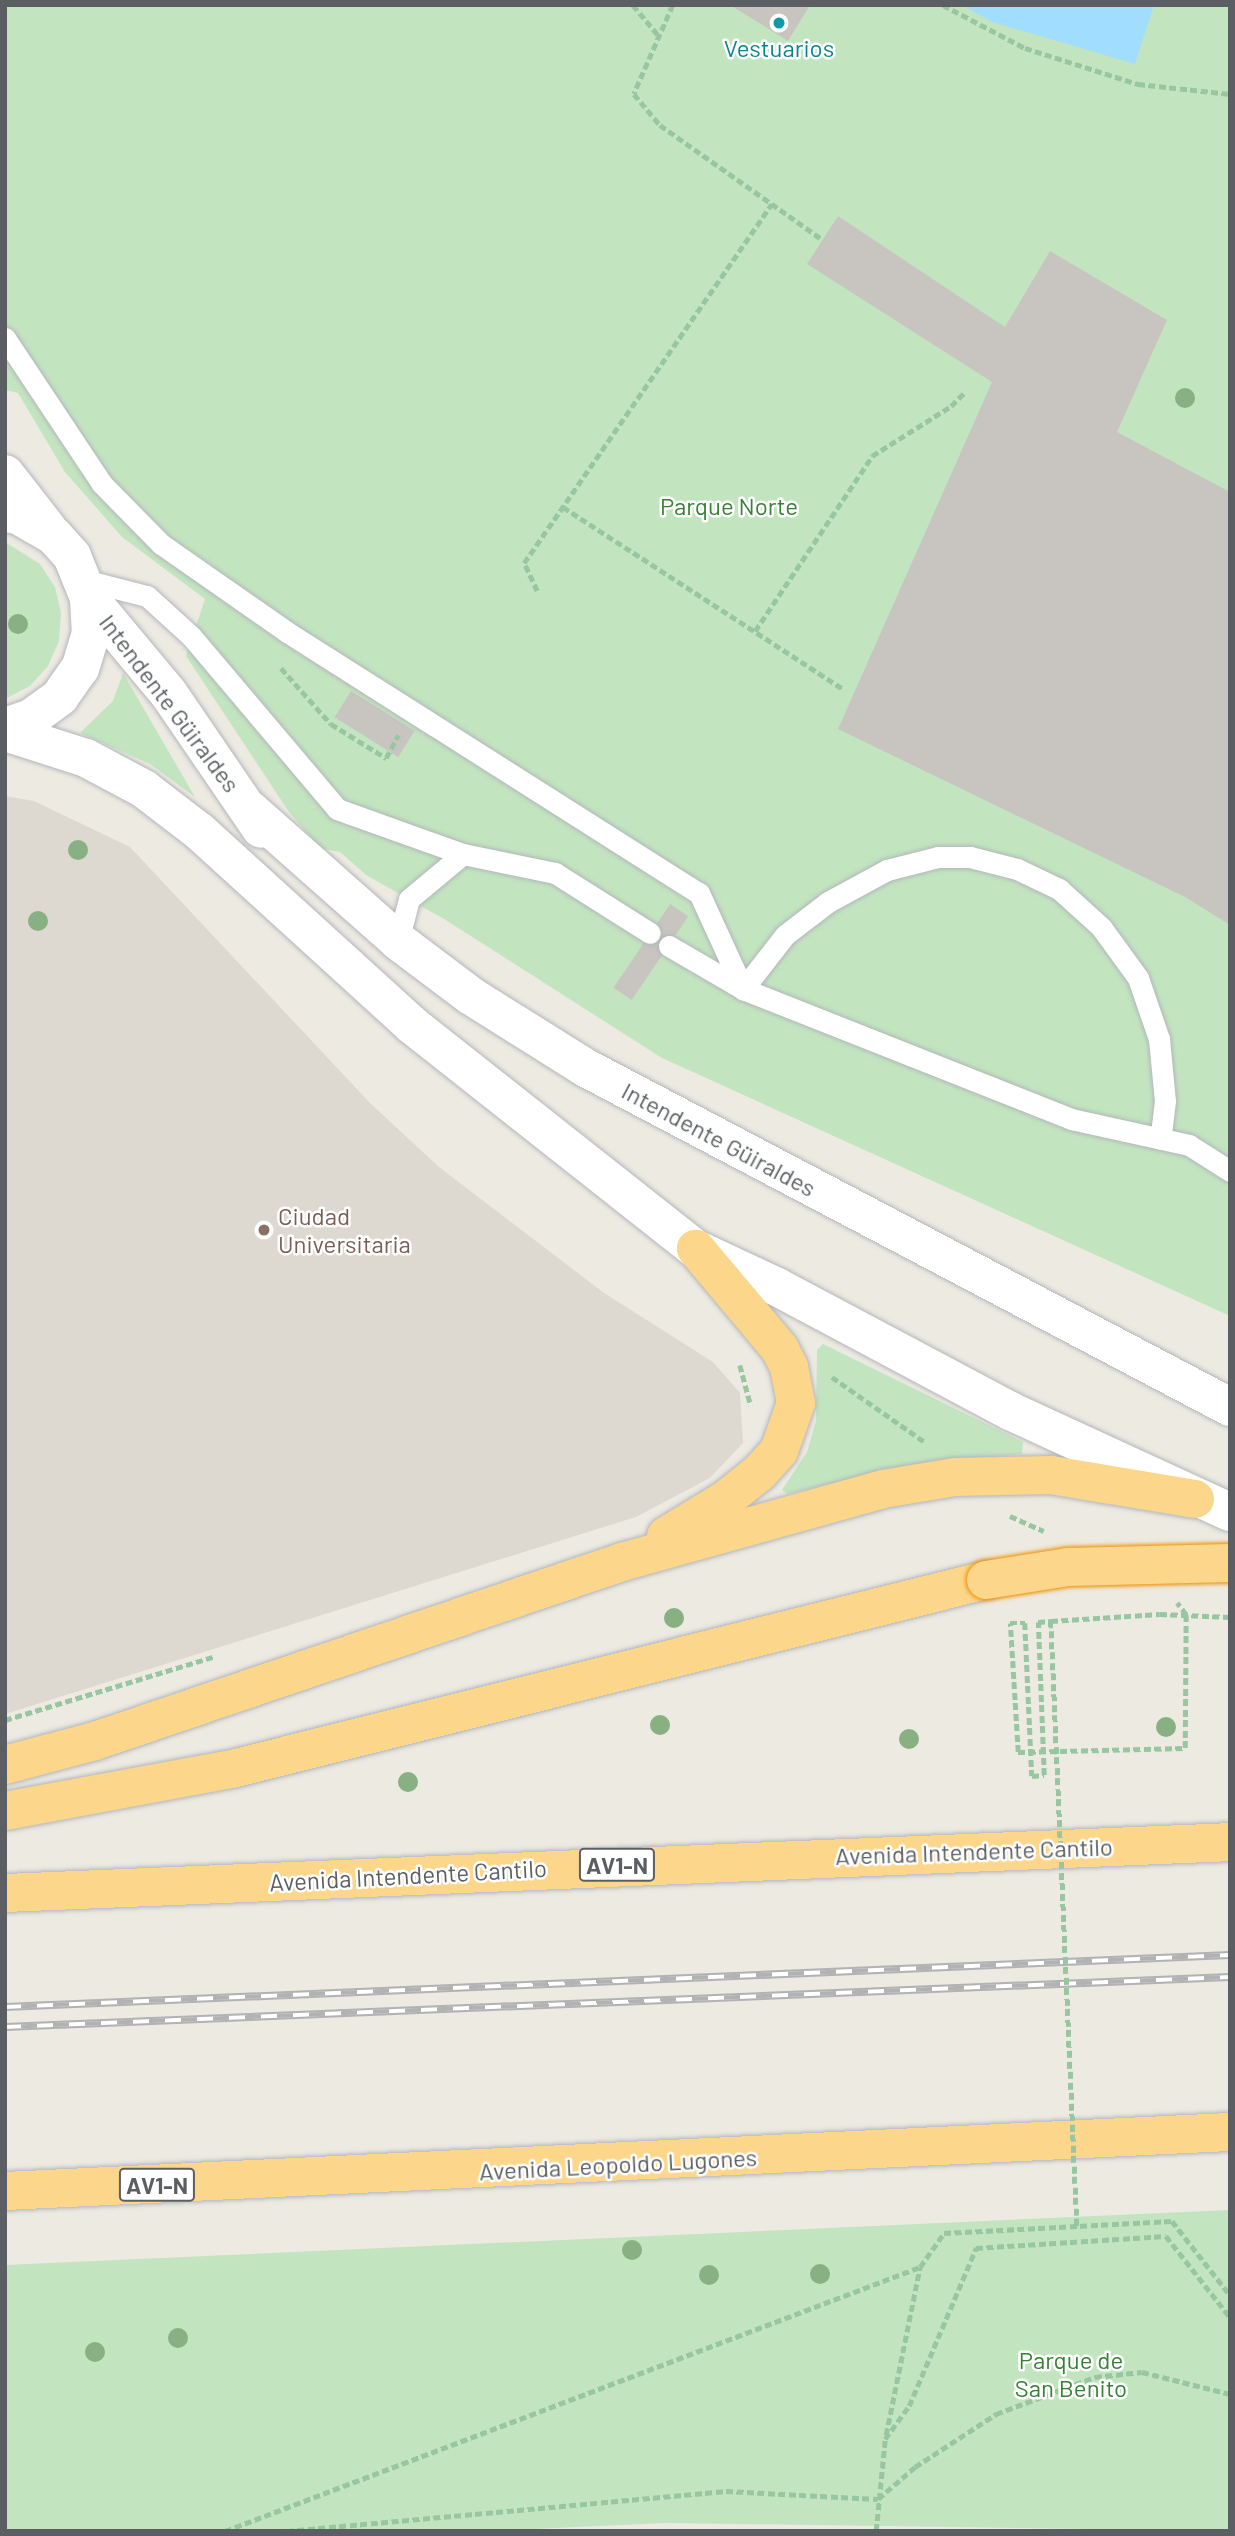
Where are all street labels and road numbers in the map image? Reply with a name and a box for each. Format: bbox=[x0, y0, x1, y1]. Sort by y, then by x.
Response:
street label: Intendente Güiraldes bbox=[94, 608, 246, 798]
street label: Intendente Güiraldes bbox=[617, 1076, 821, 1202]
street label: Avenida Intendente Cantilo bbox=[835, 1832, 1113, 1870]
road number: AV1-N bbox=[578, 1846, 656, 1884]
street label: Avenida Intendente Cantilo bbox=[269, 1853, 547, 1897]
street label: Avenida Leopoldo Lugones bbox=[478, 2142, 758, 2186]
road number: AV1-N bbox=[118, 2166, 196, 2204]

